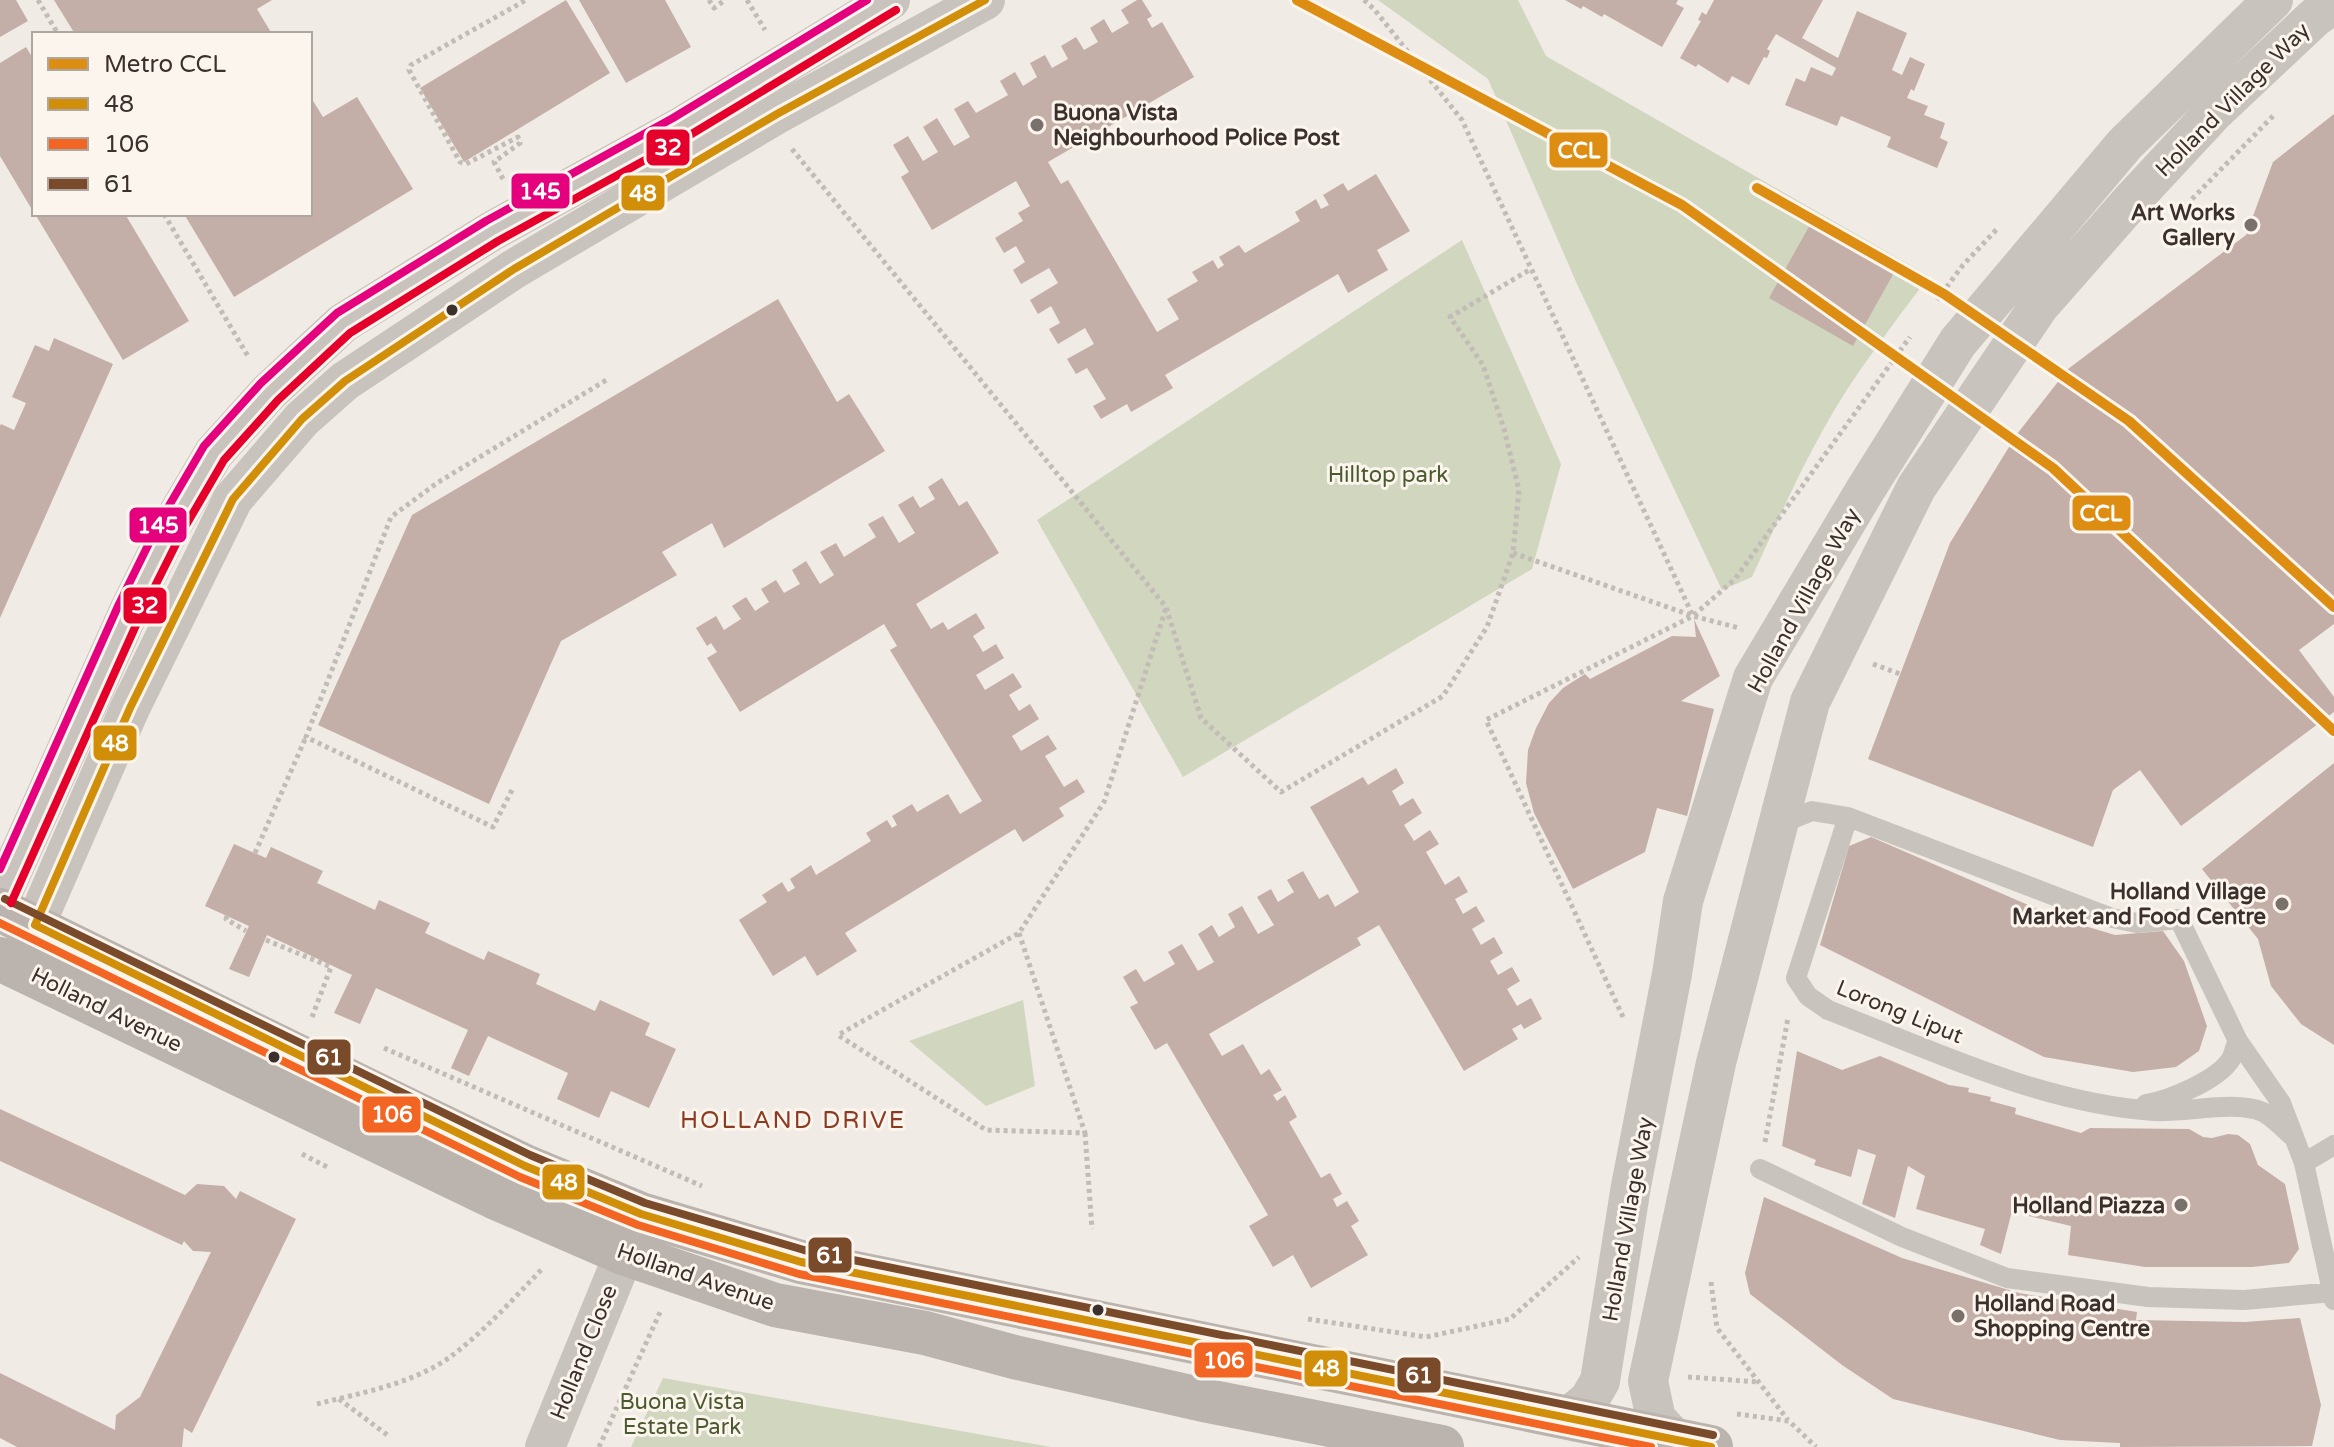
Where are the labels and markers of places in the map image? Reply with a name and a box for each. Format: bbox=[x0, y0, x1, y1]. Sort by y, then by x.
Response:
place label: Buona Vista Neighbourhood Police Post bbox=[1053, 100, 1340, 151]
marker: Buona Vista Neighbourhood Police Post bbox=[1028, 116, 1046, 134]
place label: Art Works Gallery bbox=[2131, 200, 2235, 251]
marker: Art Works Gallery bbox=[2242, 216, 2260, 234]
unlabelled marker bbox=[444, 302, 460, 318]
place label: Holland Village Market and Food Centre bbox=[2012, 879, 2266, 930]
marker: Holland Village Market and Food Centre bbox=[2273, 895, 2291, 913]
unlabelled marker bbox=[266, 1049, 282, 1065]
place label: Holland Piazza bbox=[2012, 1193, 2165, 1219]
marker: Holland Piazza bbox=[2172, 1196, 2190, 1214]
place label: Holland Road Shopping Centre bbox=[1974, 1291, 2150, 1342]
unlabelled marker bbox=[1090, 1302, 1106, 1318]
marker: Holland Road Shopping Centre bbox=[1949, 1307, 1967, 1325]

